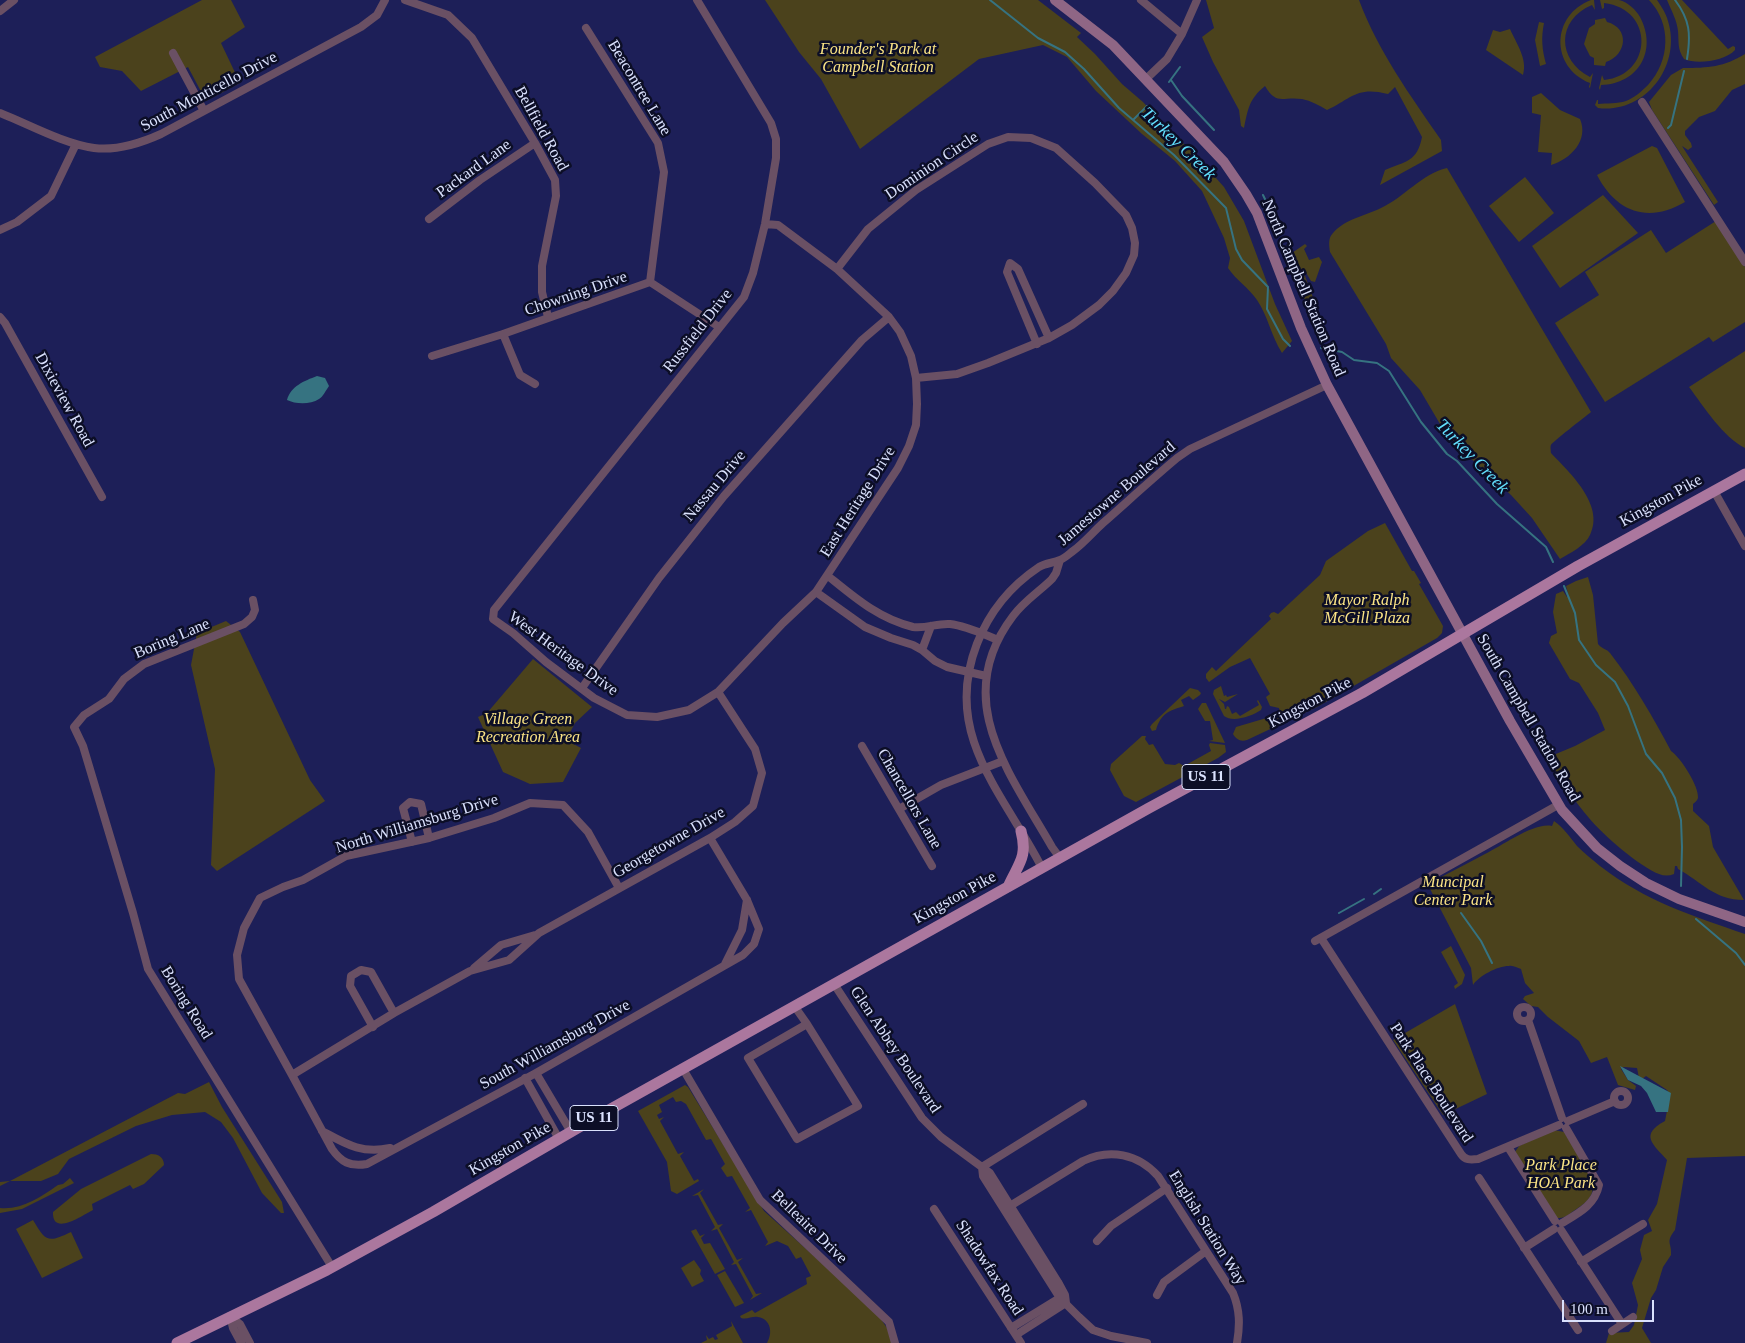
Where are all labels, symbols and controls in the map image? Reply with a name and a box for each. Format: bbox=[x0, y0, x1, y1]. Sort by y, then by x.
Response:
street label: Beacontree Lane bbox=[603, 37, 675, 139]
park label: Founder's Park at Campbell Station bbox=[820, 40, 936, 78]
street label: South Monticello Drive bbox=[137, 48, 281, 136]
street label: Bellfield Road bbox=[510, 83, 572, 175]
water label: Turkey Creek bbox=[1136, 103, 1220, 185]
street label: Dominion Circle bbox=[882, 128, 982, 204]
street label: Packard Lane bbox=[433, 136, 515, 202]
street label: North Campbell Station Road bbox=[1257, 197, 1349, 379]
street label: Chowning Drive bbox=[522, 267, 630, 321]
street label: Russfield Drive bbox=[659, 285, 737, 377]
street label: Dixieview Road bbox=[30, 350, 98, 450]
water label: Turkey Creek bbox=[1431, 415, 1513, 499]
street label: Jamestowne Boulevard bbox=[1055, 438, 1179, 550]
street label: East Heritage Drive bbox=[816, 443, 900, 561]
street label: Nassau Drive bbox=[680, 447, 750, 525]
street label: Kingston Pike bbox=[1616, 471, 1706, 531]
park label: Mayor Ralph McGill Plaza bbox=[1324, 591, 1410, 629]
street label: West Heritage Drive bbox=[504, 608, 622, 700]
street label: Boring Lane bbox=[131, 614, 213, 664]
street label: South Campbell Station Road bbox=[1472, 631, 1584, 805]
street label: Kingston Pike bbox=[1265, 673, 1355, 733]
park label: Village Green Recreation Area bbox=[476, 710, 580, 748]
street label: Chancellors Lane bbox=[873, 746, 945, 852]
road number: US 11 bbox=[1182, 764, 1230, 790]
street label: North Williamsburg Drive bbox=[333, 790, 501, 858]
street label: Georgetowne Drive bbox=[609, 803, 729, 883]
street label: Kingston Pike bbox=[910, 868, 1000, 928]
park label: Muncipal Center Park bbox=[1414, 873, 1492, 911]
street label: Boring Road bbox=[156, 963, 216, 1043]
street label: Glen Abbey Boulevard bbox=[846, 983, 944, 1117]
street label: South Williamsburg Drive bbox=[477, 996, 633, 1094]
street label: Park Place Boulevard bbox=[1385, 1020, 1477, 1146]
road number: US 11 bbox=[570, 1106, 618, 1130]
street label: Kingston Pike bbox=[466, 1118, 554, 1180]
park label: Park Place HOA Park bbox=[1525, 1156, 1597, 1194]
street label: English Station Way bbox=[1164, 1167, 1250, 1289]
street label: Belleaire Drive bbox=[767, 1186, 851, 1268]
street label: Shadowfax Road bbox=[951, 1217, 1027, 1319]
scale bar bbox=[1565, 1290, 1658, 1322]
text: 100 m bbox=[1570, 1301, 1608, 1317]

